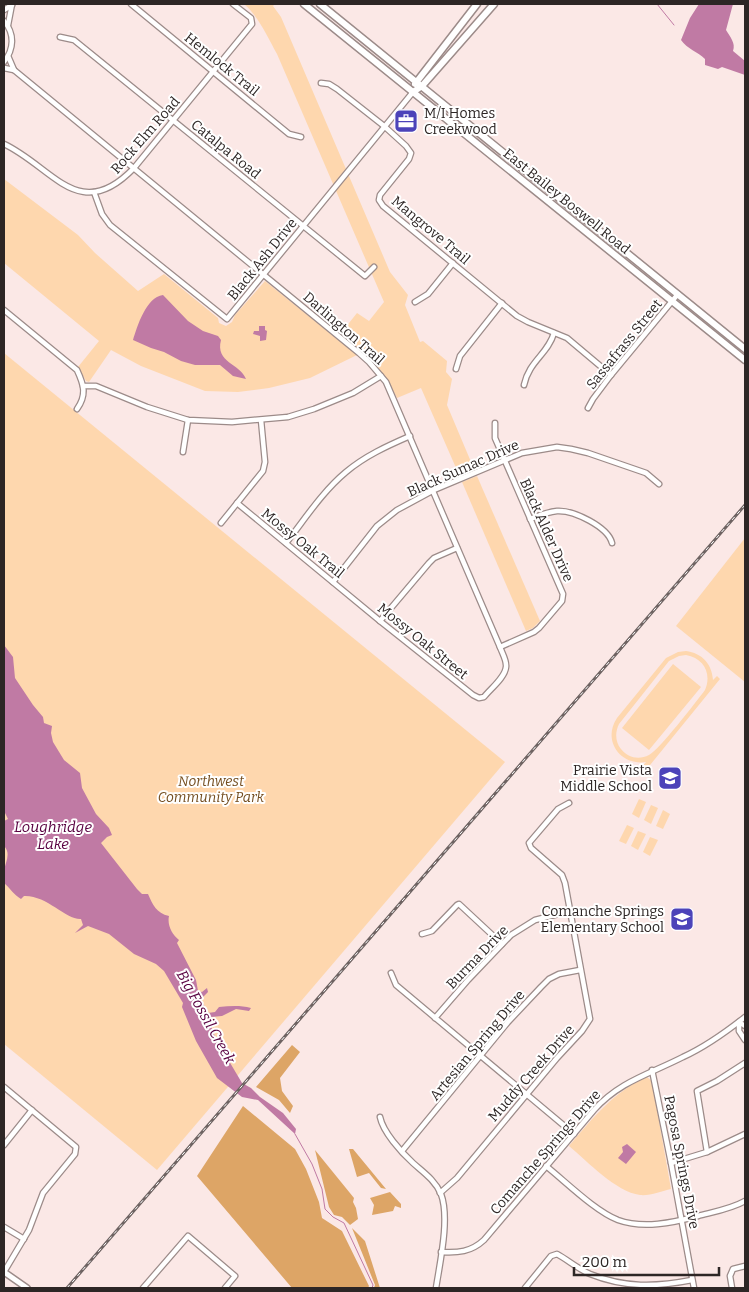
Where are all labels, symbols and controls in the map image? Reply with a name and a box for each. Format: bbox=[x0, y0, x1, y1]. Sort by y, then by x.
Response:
street label: Hemlock Trail bbox=[181, 29, 262, 100]
street label: Rock Elm Road bbox=[107, 93, 183, 177]
place label: M/I Homes Creekwood bbox=[424, 105, 497, 138]
office icon: M/I Homes Creekwood bbox=[393, 108, 419, 134]
street label: Catalpa Road bbox=[187, 116, 264, 183]
street label: East Bailey Boswell Road bbox=[500, 145, 634, 258]
street label: Mangrove Trail bbox=[388, 193, 473, 268]
street label: Black Ash Drive bbox=[224, 215, 301, 304]
street label: Darlington Trail bbox=[300, 288, 388, 368]
street label: Sassafrass Street bbox=[583, 296, 666, 393]
street label: Black Sumac Drive bbox=[405, 436, 522, 501]
street label: Black Alder Drive bbox=[516, 476, 577, 584]
street label: Mossy Oak Trail bbox=[258, 505, 348, 582]
street label: Mossy Oak Street bbox=[374, 600, 471, 683]
place label: Prairie Vista Middle School bbox=[560, 762, 652, 795]
school or university icon: Prairie Vista Middle School bbox=[657, 765, 683, 791]
park label: Northwest Community Park bbox=[158, 773, 265, 806]
water label: Loughridge Lake bbox=[14, 818, 92, 853]
place label: Comanche Springs Elementary School bbox=[541, 903, 664, 936]
school or university icon: Comanche Springs Elementary School bbox=[669, 906, 695, 932]
street label: Burma Drive bbox=[443, 922, 512, 993]
water label: Big Fossil Creek bbox=[173, 967, 240, 1068]
street label: Artesian Spring Drive bbox=[426, 987, 529, 1104]
street label: Muddy Creek Drive bbox=[485, 1021, 578, 1125]
street label: Comanche Springs Drive bbox=[487, 1086, 604, 1218]
street label: Pagosa Springs Drive bbox=[660, 1094, 703, 1230]
scale bar bbox=[574, 1244, 719, 1276]
text: 200 m bbox=[582, 1253, 627, 1271]

